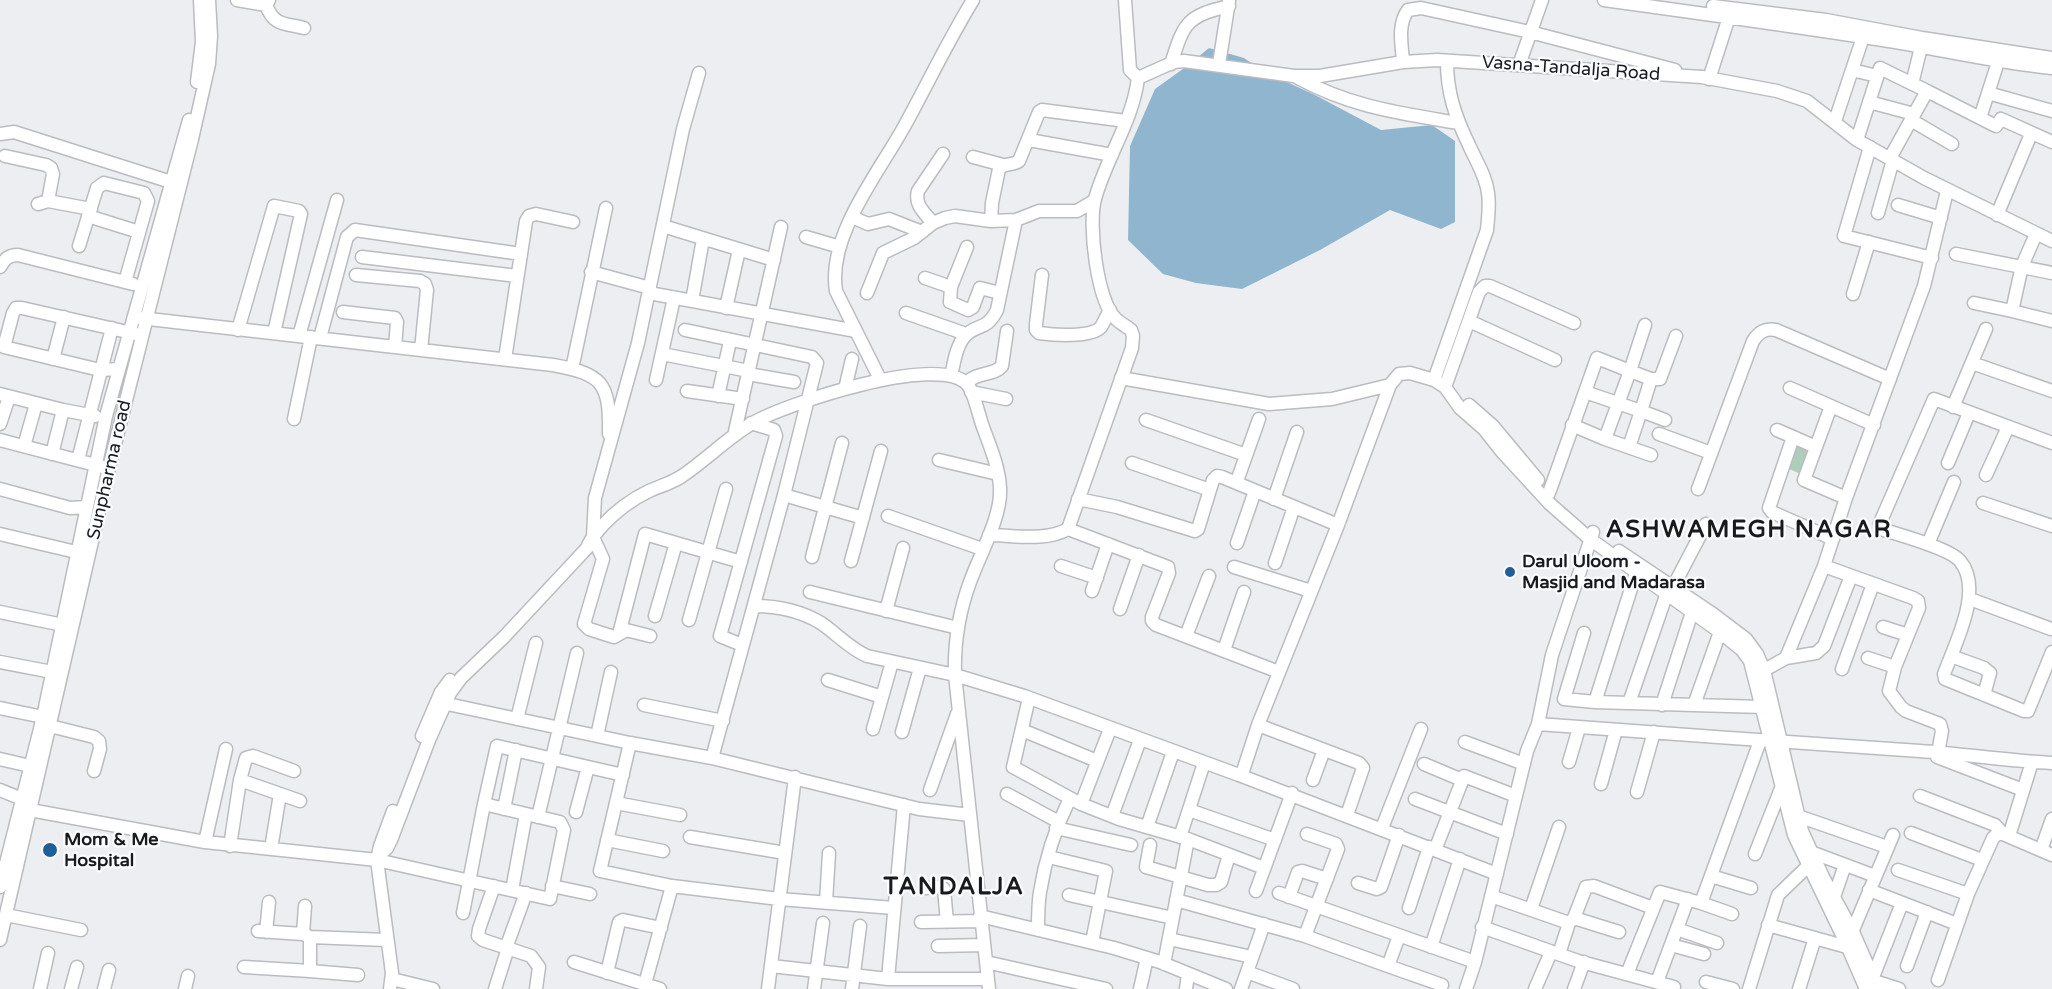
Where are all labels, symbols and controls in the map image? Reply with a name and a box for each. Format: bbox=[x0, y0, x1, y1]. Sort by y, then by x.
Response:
street label: Vasna-Tandalja Road bbox=[1481, 52, 1661, 86]
street label: Sunpharma road bbox=[83, 398, 137, 542]
district label: ASHWAMEGH NAGAR bbox=[1606, 517, 1892, 545]
place label: Darul Uloom - Masjid and Madarasa bbox=[1522, 551, 1705, 594]
marker: Darul Uloom - Masjid and Madarasa bbox=[1503, 565, 1517, 579]
place label: Mom & Me Hospital bbox=[64, 829, 158, 872]
marker: Mom & Me Hospital bbox=[41, 841, 59, 859]
district label: TANDALJA bbox=[884, 874, 1024, 902]

